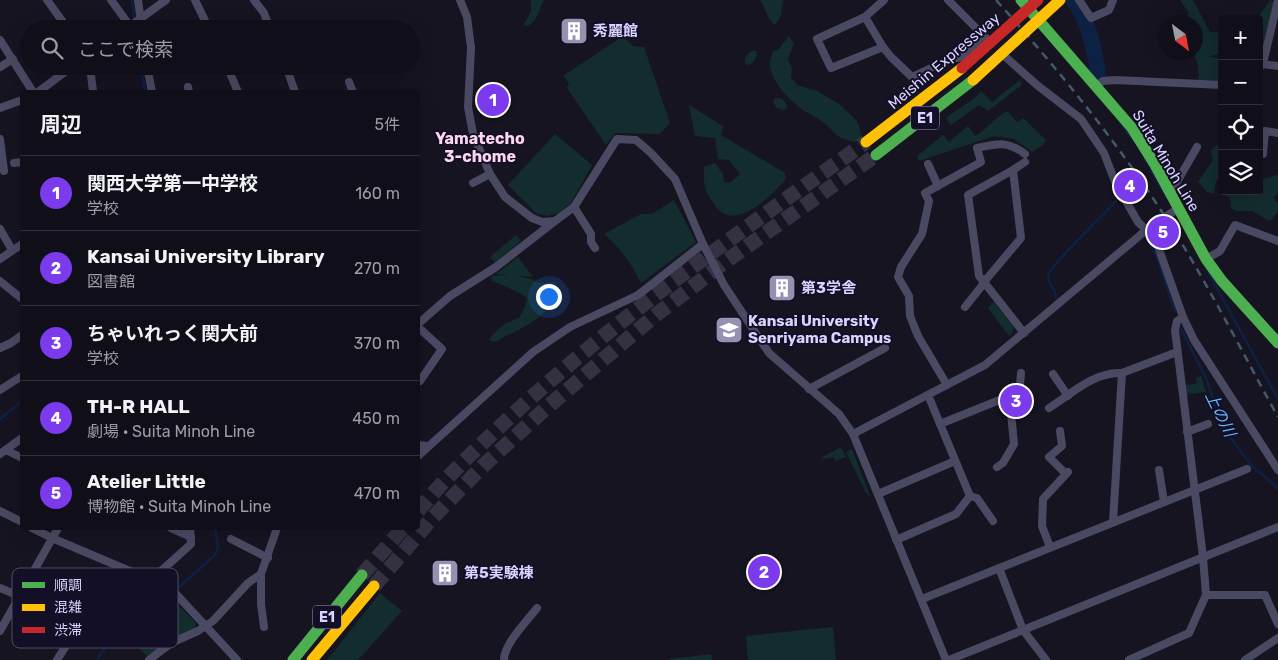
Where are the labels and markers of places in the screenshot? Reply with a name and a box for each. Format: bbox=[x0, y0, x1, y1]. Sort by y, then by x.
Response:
building icon: 秀麗館 bbox=[559, 16, 589, 46]
place label: 秀麗館 bbox=[593, 22, 638, 40]
pin: 1 bbox=[477, 81, 509, 119]
pin: 4 bbox=[1114, 167, 1146, 205]
pin: 5 bbox=[1147, 213, 1179, 251]
building icon: 第3学舎 bbox=[767, 273, 797, 303]
place label: 第3学舎 bbox=[801, 279, 857, 297]
place label: Kansai University Senriyama Campus bbox=[748, 312, 891, 347]
school or university icon: Kansai University Senriyama Campus bbox=[714, 315, 744, 345]
pin: 3 bbox=[1000, 382, 1032, 420]
pin: 2 bbox=[748, 553, 780, 591]
building icon: 第5実験棟 bbox=[430, 558, 460, 588]
place label: 第5実験棟 bbox=[464, 564, 534, 582]

